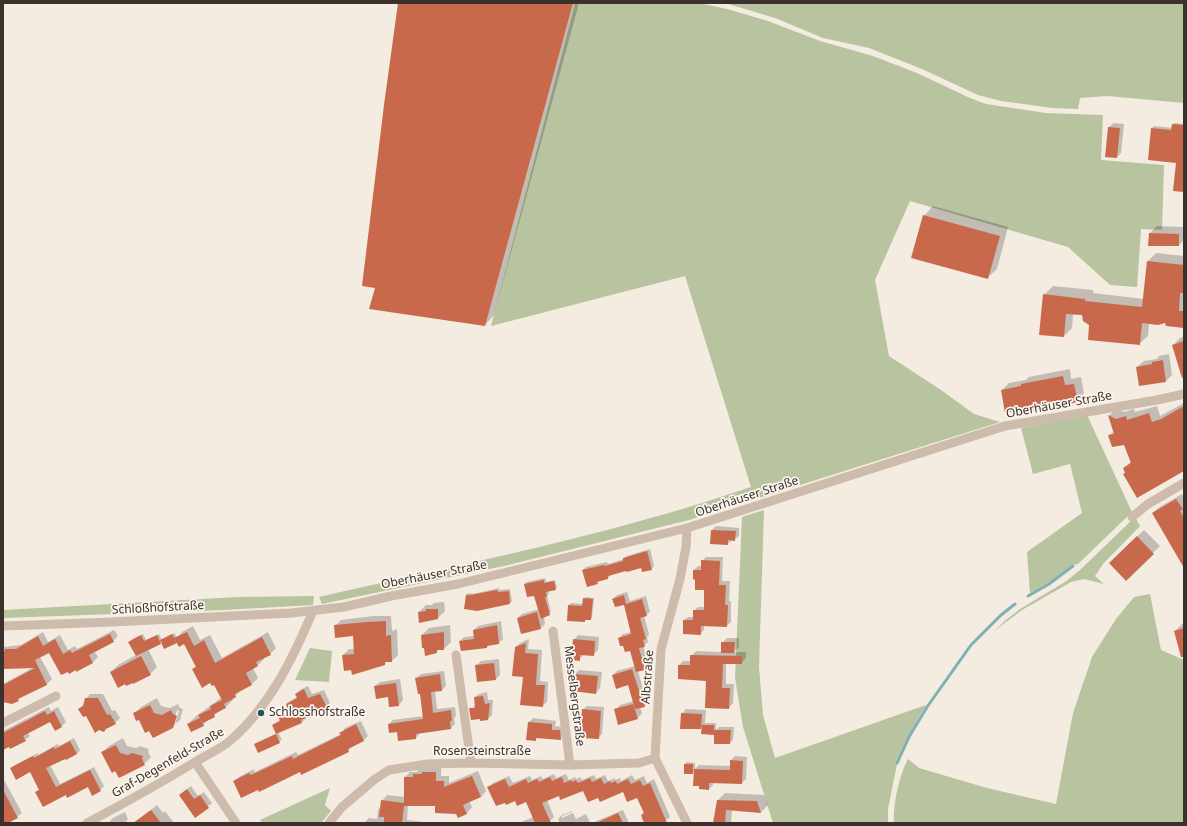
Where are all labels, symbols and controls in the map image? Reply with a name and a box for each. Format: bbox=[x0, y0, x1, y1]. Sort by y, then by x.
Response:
street label: Oberhäuser Straße bbox=[1005, 389, 1113, 421]
street label: Oberhäuser Straße bbox=[694, 474, 800, 520]
street label: Oberhäuser Straße bbox=[380, 558, 488, 592]
street label: Schloßhofstraße bbox=[112, 598, 204, 618]
street label: Messelbergstraße bbox=[561, 645, 587, 747]
street label: Albstraße bbox=[639, 650, 657, 704]
place label: Schlosshofstraße bbox=[269, 706, 365, 720]
marker: Schlosshofstraße bbox=[256, 708, 266, 718]
street label: Graf-Degenfeld-Straße bbox=[109, 725, 227, 801]
street label: Rosensteinstraße bbox=[433, 745, 531, 759]

